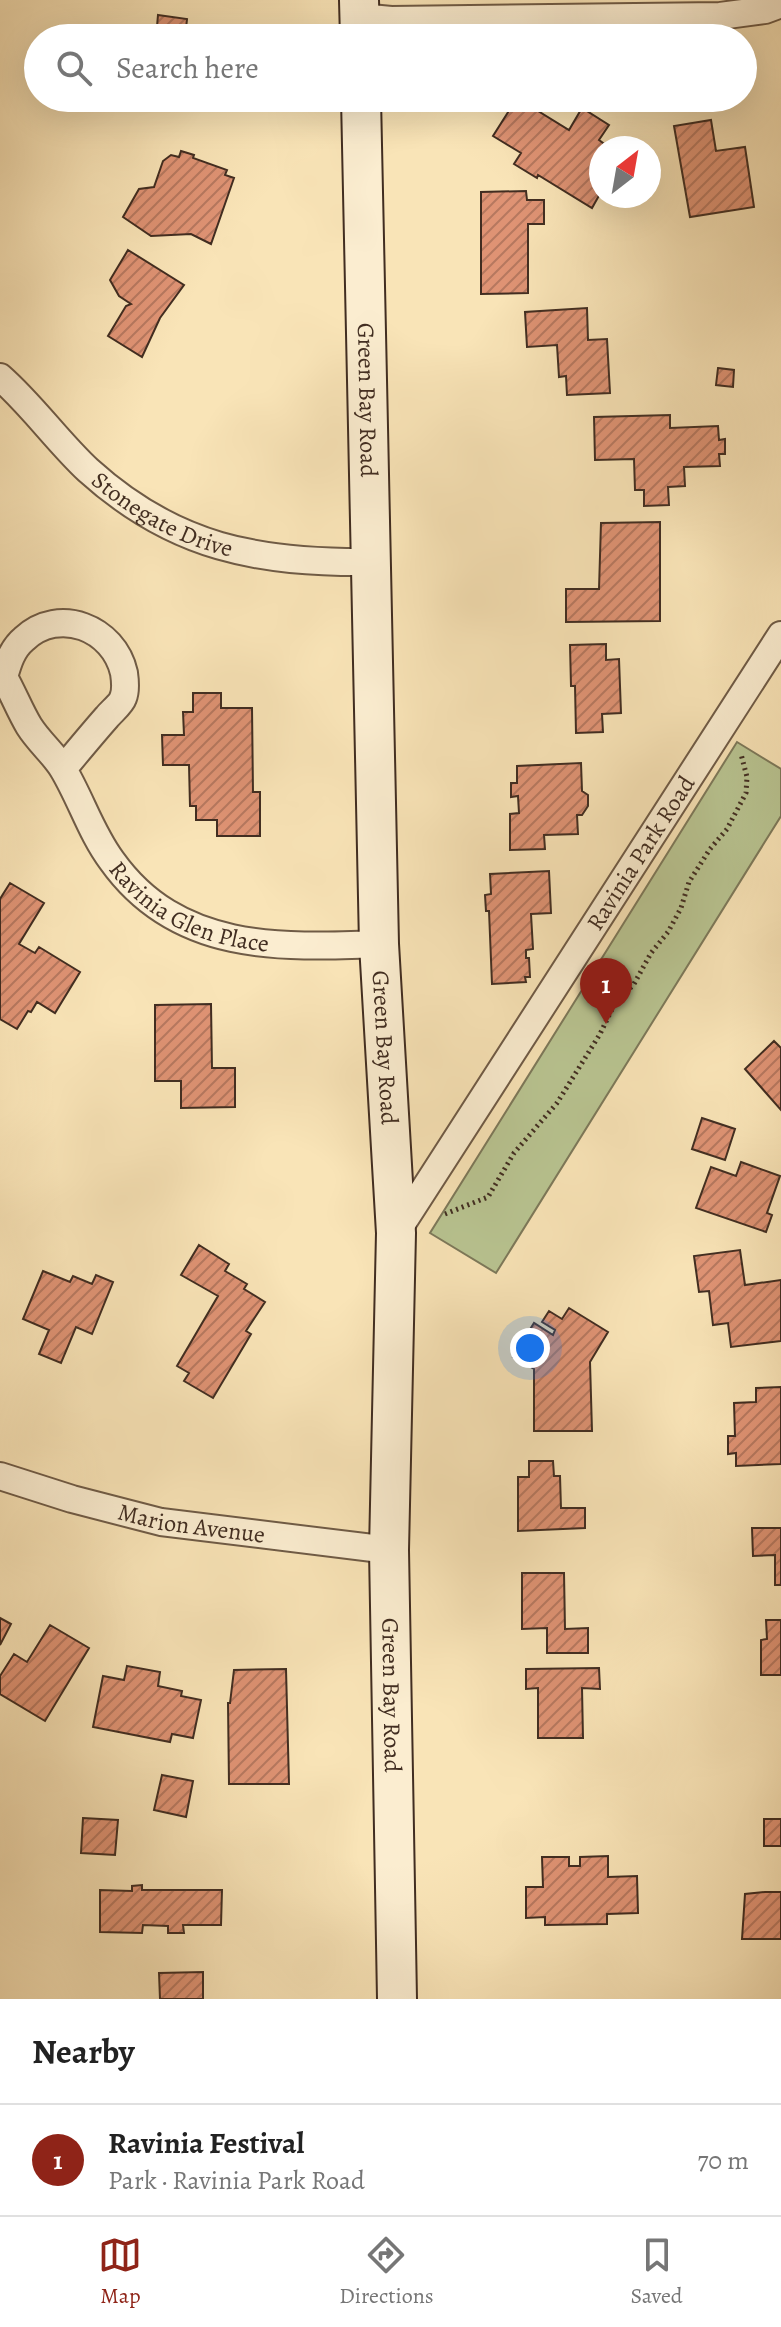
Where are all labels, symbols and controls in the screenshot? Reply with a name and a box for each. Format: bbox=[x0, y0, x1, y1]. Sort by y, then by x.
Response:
search box bbox=[24, 24, 757, 112]
icon: search bbox=[52, 46, 96, 90]
text: Search here bbox=[116, 48, 259, 88]
north arrow bbox=[589, 136, 661, 208]
street label: Green Bay Road bbox=[350, 322, 385, 478]
street label: Stonegate Drive bbox=[85, 464, 236, 565]
street label: Ravinia Park Road bbox=[579, 769, 702, 936]
street label: Ravinia Glen Place bbox=[102, 854, 271, 960]
pin: 1 bbox=[580, 958, 632, 1024]
street label: Green Bay Road bbox=[365, 970, 406, 1126]
your location bbox=[510, 1328, 550, 1368]
street label: Marion Avenue bbox=[115, 1496, 267, 1551]
street label: Green Bay Road bbox=[374, 1618, 409, 1773]
text: Nearby bbox=[32, 2028, 135, 2075]
text: Ravinia Festival bbox=[108, 2123, 304, 2163]
text: 1 bbox=[53, 2143, 63, 2178]
text: 70 m bbox=[697, 2143, 749, 2178]
text: Park · Ravinia Park Road bbox=[108, 2163, 365, 2198]
tab: Map bbox=[98, 2233, 142, 2311]
tab: Directions bbox=[339, 2233, 434, 2311]
tab: Saved bbox=[630, 2233, 683, 2311]

